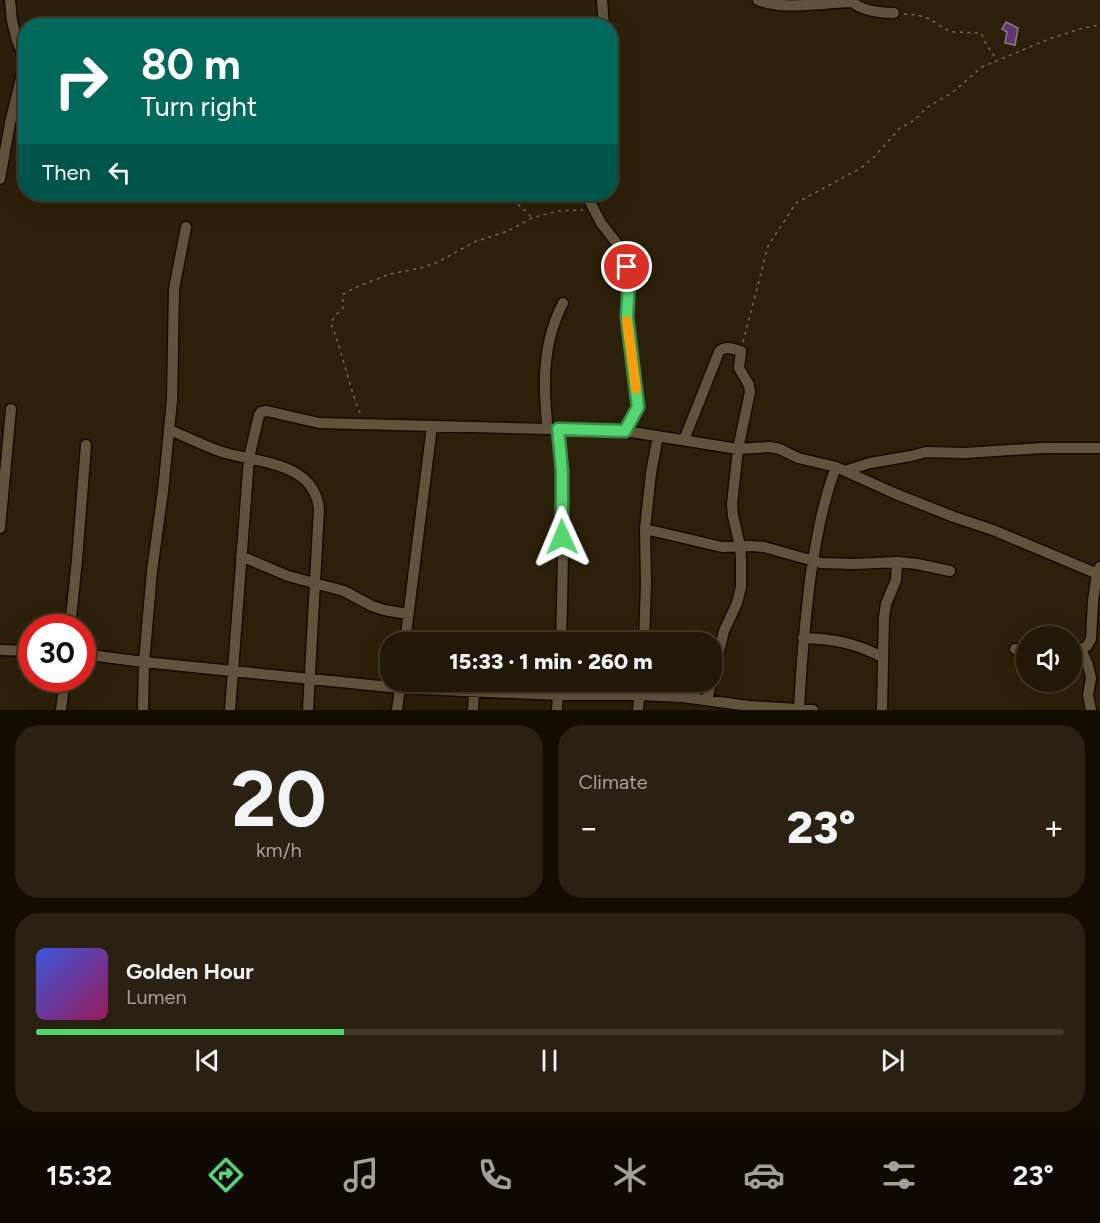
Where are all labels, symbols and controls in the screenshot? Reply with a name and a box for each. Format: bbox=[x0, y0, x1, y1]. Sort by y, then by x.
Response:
text: 80 m bbox=[141, 39, 241, 90]
icon: right bbox=[42, 42, 120, 120]
text: Turn right bbox=[141, 90, 257, 123]
icon: left bbox=[103, 156, 136, 189]
text: Then bbox=[42, 159, 91, 186]
pin bbox=[601, 241, 652, 292]
icon: arrive bbox=[610, 250, 643, 283]
position arrow bbox=[530, 505, 594, 569]
speed limit sign: 30 bbox=[18, 614, 96, 692]
map controls bbox=[1016, 626, 1082, 692]
button: sound bbox=[1016, 626, 1082, 692]
text: 15:33 · 1 min · 260 m bbox=[449, 648, 653, 675]
text: 20 bbox=[231, 752, 327, 846]
text: Climate bbox=[579, 770, 648, 794]
text: 23° bbox=[787, 800, 856, 854]
text: − bbox=[579, 808, 599, 847]
text: + bbox=[1043, 808, 1064, 847]
text: km/h bbox=[256, 838, 302, 862]
text: Golden Hour bbox=[126, 958, 254, 985]
text: Lumen bbox=[126, 985, 187, 1009]
icon: previous bbox=[191, 1044, 224, 1077]
icon: pause bbox=[533, 1044, 566, 1077]
icon: next bbox=[876, 1044, 909, 1077]
icon: directions bbox=[205, 1154, 247, 1196]
icon: music bbox=[340, 1154, 382, 1196]
icon: phone bbox=[474, 1154, 516, 1196]
icon: climate bbox=[609, 1154, 651, 1196]
icon: car bbox=[743, 1154, 785, 1196]
icon: filters bbox=[878, 1154, 920, 1196]
text: 15:32 bbox=[46, 1159, 112, 1192]
text: 23° bbox=[1013, 1159, 1054, 1192]

